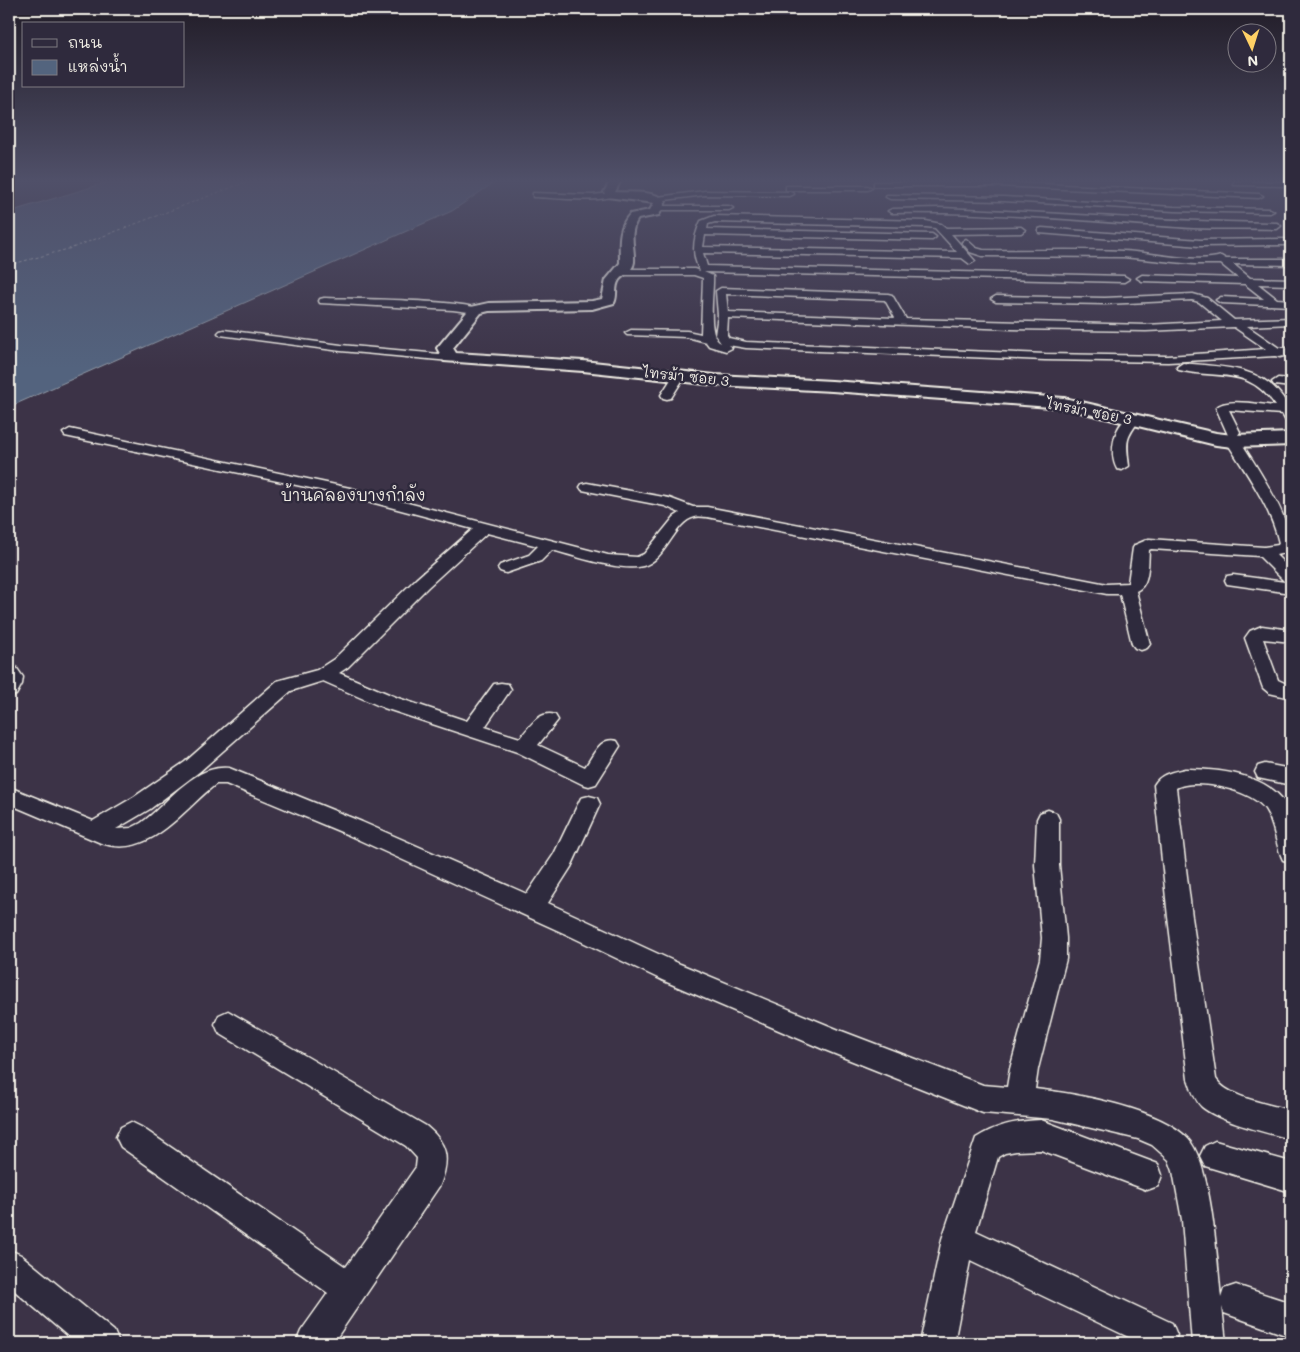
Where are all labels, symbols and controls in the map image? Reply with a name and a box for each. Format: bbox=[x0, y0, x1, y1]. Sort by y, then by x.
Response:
legend bbox=[22, 22, 185, 88]
north arrow bbox=[1228, 22, 1278, 72]
text: ถนน bbox=[68, 32, 102, 52]
text: N bbox=[1247, 52, 1259, 71]
text: แหล่งน้ำ bbox=[68, 53, 128, 76]
street label: ไทรม้า ซอย 3 bbox=[640, 362, 730, 390]
street label: ไทรม้า ซอย 3 bbox=[1043, 393, 1133, 429]
district label: บ้านคลองบางกำลัง bbox=[280, 483, 426, 505]

